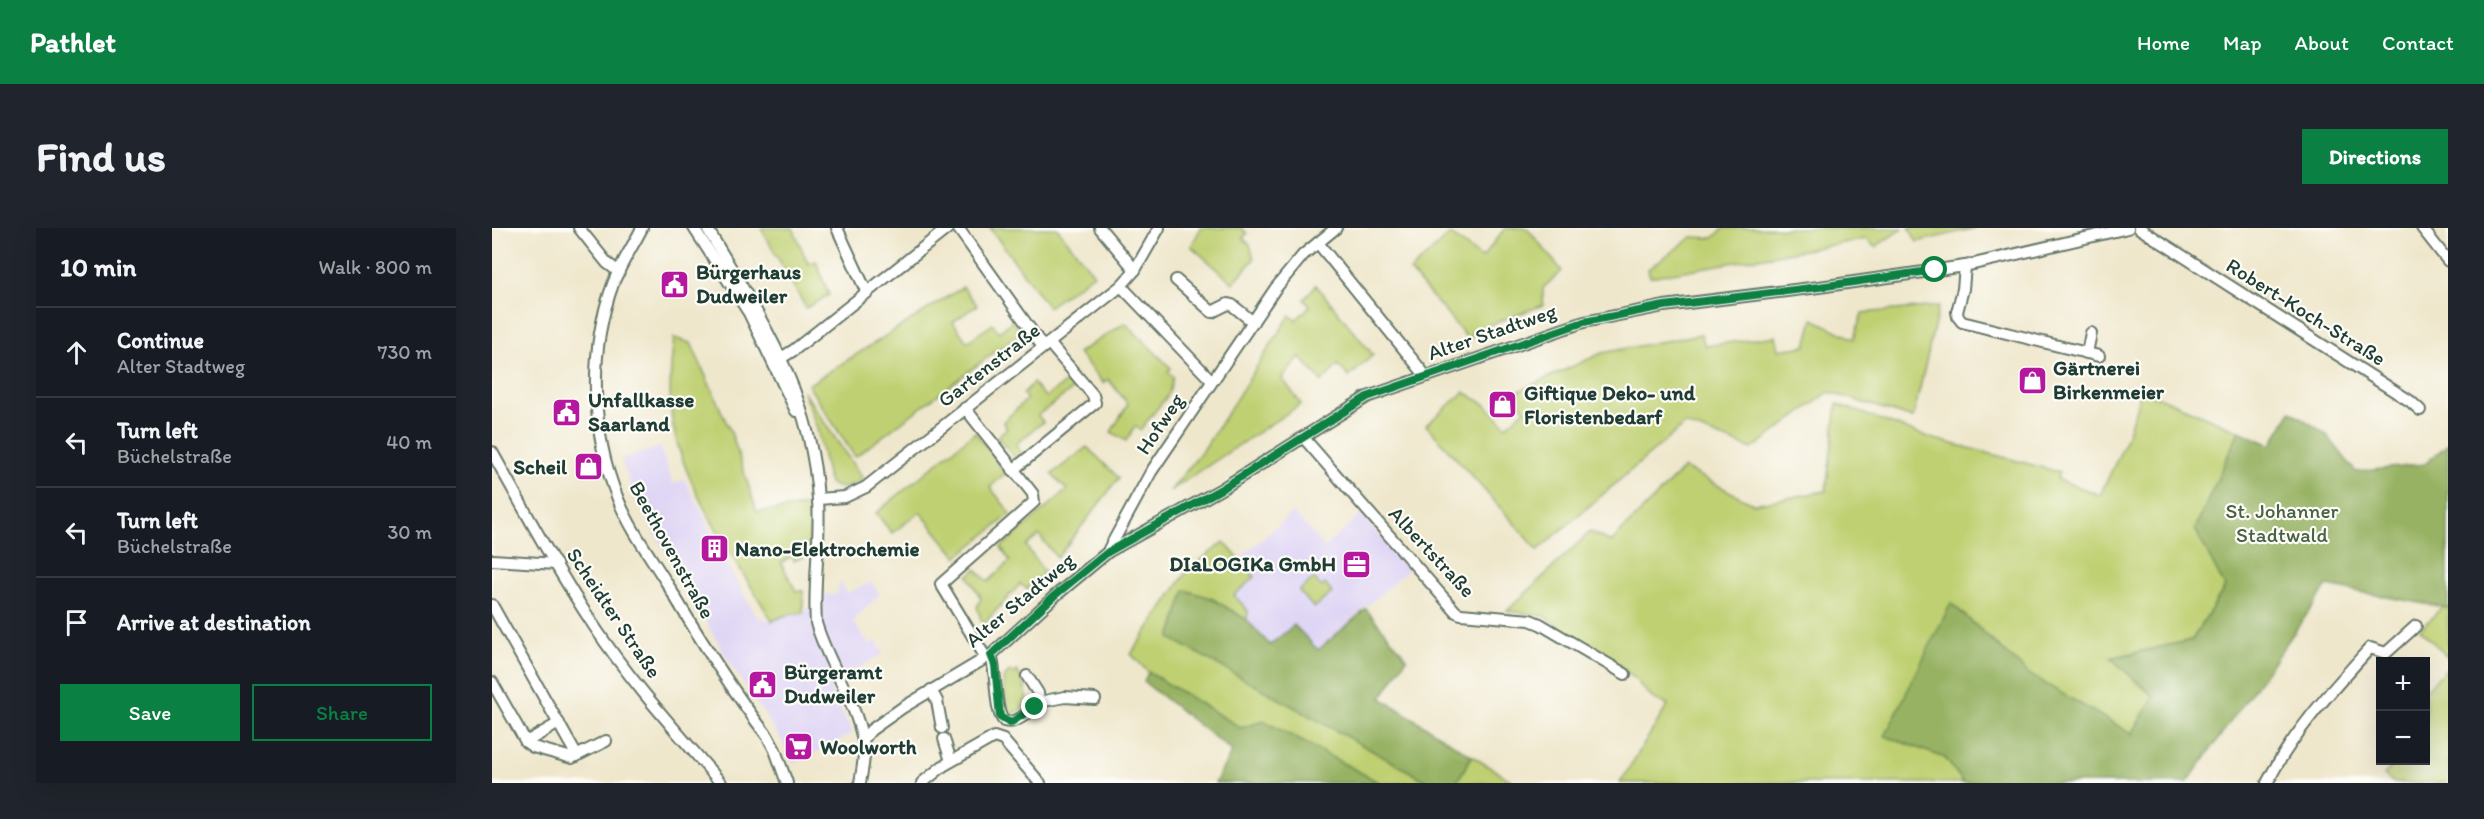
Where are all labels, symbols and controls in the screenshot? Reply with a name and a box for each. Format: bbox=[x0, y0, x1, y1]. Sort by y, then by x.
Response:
text: Pathlet bbox=[30, 25, 116, 59]
text: Home bbox=[2137, 30, 2190, 55]
text: Map bbox=[2223, 30, 2262, 55]
text: About bbox=[2295, 30, 2349, 55]
text: Contact bbox=[2382, 30, 2454, 55]
button: Directions bbox=[2302, 129, 2448, 184]
text: Find us bbox=[36, 131, 166, 182]
text: 10 min bbox=[60, 251, 136, 283]
street label: Robert-Koch-Straße bbox=[2222, 252, 2391, 371]
text: Walk · 800 m bbox=[319, 255, 432, 279]
route start bbox=[1921, 256, 1947, 282]
place label: Bürgerhaus Dudweiler bbox=[696, 259, 801, 308]
public building icon: Bürgerhaus Dudweiler bbox=[659, 268, 691, 300]
street label: Alter Stadtweg bbox=[1424, 298, 1560, 365]
street label: Gartenstraße bbox=[933, 317, 1045, 412]
text: Continue bbox=[117, 327, 204, 354]
icon: ahead bbox=[60, 336, 93, 369]
text: 730 m bbox=[378, 340, 432, 364]
text: Alter Stadtweg bbox=[117, 354, 245, 378]
place label: Gärtnerei Birkenmeier bbox=[2053, 355, 2165, 404]
shop icon: Gärtnerei Birkenmeier bbox=[2016, 364, 2048, 396]
place label: Giftique Deko- und Floristenbedarf bbox=[1524, 380, 1696, 429]
place label: Unfallkasse Saarland bbox=[588, 387, 695, 436]
street label: Hofweg bbox=[1130, 388, 1189, 459]
shop icon: Giftique Deko- und Floristenbedarf bbox=[1487, 389, 1519, 421]
public building icon: Unfallkasse Saarland bbox=[551, 396, 583, 428]
text: Turn left bbox=[117, 417, 198, 444]
icon: left bbox=[60, 426, 93, 459]
text: 40 m bbox=[386, 430, 432, 454]
text: Büchelstraße bbox=[117, 444, 232, 468]
shop icon: Scheil bbox=[572, 451, 604, 483]
place label: Scheil bbox=[513, 454, 568, 479]
street label: Beethovenstraße bbox=[624, 477, 721, 623]
park label: St. Johanner Stadtwald bbox=[2226, 498, 2339, 547]
street label: Albertstraße bbox=[1384, 501, 1481, 602]
text: Turn left bbox=[117, 507, 198, 534]
icon: left bbox=[60, 516, 93, 549]
text: 30 m bbox=[387, 520, 432, 544]
building icon: Nano-Elektrochemie bbox=[698, 533, 730, 565]
text: Büchelstraße bbox=[117, 534, 232, 558]
place label: Nano-Elektrochemie bbox=[735, 536, 920, 561]
street label: Scheidter Straße bbox=[562, 543, 667, 683]
street label: Alter Stadtweg bbox=[960, 547, 1080, 652]
office icon: DIaLOGIKa GmbH bbox=[1341, 548, 1373, 580]
place label: DIaLOGIKa GmbH bbox=[1169, 551, 1336, 576]
icon: arrive bbox=[60, 606, 93, 639]
text: Arrive at destination bbox=[117, 609, 311, 636]
map controls bbox=[2376, 657, 2430, 765]
button: + bbox=[2376, 657, 2430, 711]
place label: Bürgeramt Dudweiler bbox=[784, 659, 883, 708]
public building icon: Bürgeramt Dudweiler bbox=[747, 668, 779, 700]
button: Save bbox=[60, 684, 240, 741]
button: Share bbox=[252, 684, 432, 741]
route end bbox=[1021, 693, 1047, 719]
button: − bbox=[2376, 711, 2430, 765]
supermarket icon: Woolworth bbox=[783, 731, 815, 763]
place label: Woolworth bbox=[820, 734, 917, 759]

